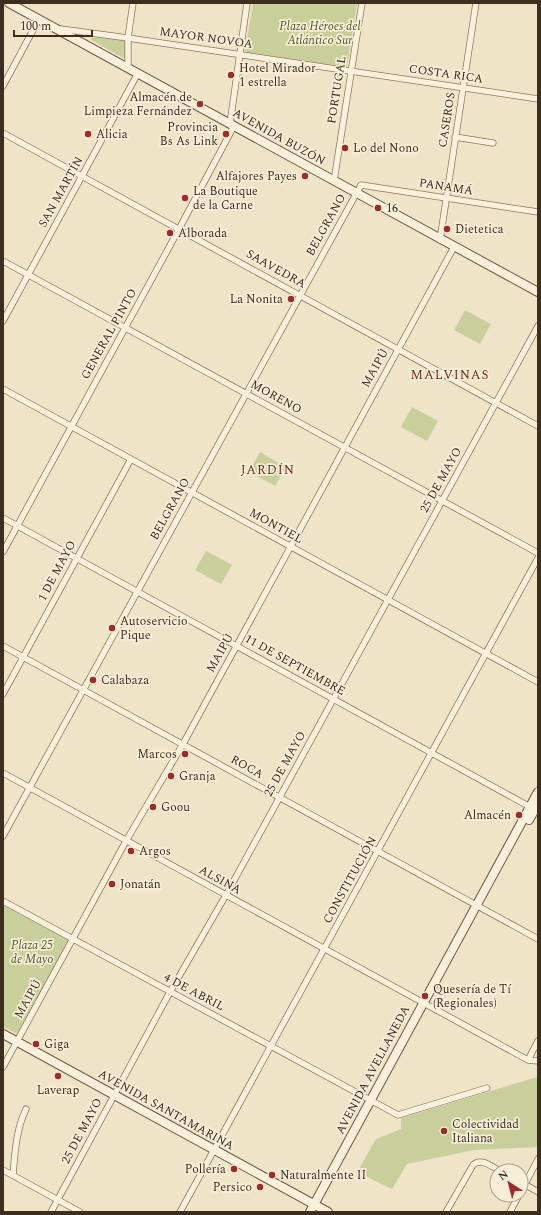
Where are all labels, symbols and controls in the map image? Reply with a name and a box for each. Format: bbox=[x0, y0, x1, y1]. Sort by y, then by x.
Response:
scale bar bbox=[14, 12, 92, 38]
text: 100 m bbox=[20, 17, 51, 36]
park label: Plaza Héroes del Atlántico Sur bbox=[279, 17, 361, 50]
street label: MAYOR NOVOA bbox=[158, 22, 254, 54]
street label: PORTUGAL bbox=[322, 55, 352, 125]
place label: Hotel Mirador 1 estrella bbox=[239, 59, 316, 92]
street label: COSTA RICA bbox=[408, 59, 484, 89]
marker: Hotel Mirador 1 estrella bbox=[226, 70, 236, 80]
place label: Almacén de Limpieza Fernández bbox=[84, 88, 192, 121]
street label: CASEROS bbox=[433, 91, 461, 149]
marker: Almacén de Limpieza Fernández bbox=[195, 99, 205, 109]
street label: AVENIDA BUZÓN bbox=[229, 104, 329, 170]
place label: Provincia Bs As Link bbox=[160, 118, 218, 151]
place label: Alicia bbox=[96, 125, 128, 144]
marker: Alicia bbox=[83, 129, 93, 139]
marker: Provincia Bs As Link bbox=[221, 129, 231, 139]
place label: Lo del Nono bbox=[353, 139, 419, 158]
marker: Lo del Nono bbox=[340, 143, 350, 153]
street label: SAN MARTÍN bbox=[34, 153, 88, 231]
place label: Alfajores Payes bbox=[216, 167, 297, 186]
marker: Alfajores Payes bbox=[300, 171, 310, 181]
street label: PANAMÁ bbox=[418, 173, 474, 201]
place label: La Boutique de la Carne bbox=[193, 182, 258, 215]
street label: BELGRANO bbox=[301, 190, 351, 260]
marker: La Boutique de la Carne bbox=[180, 193, 190, 203]
place label: 16 bbox=[386, 199, 398, 218]
marker: 16 bbox=[373, 203, 383, 213]
place label: Dietetica bbox=[455, 220, 504, 239]
place label: Alborada bbox=[178, 224, 227, 243]
marker: Dietetica bbox=[442, 224, 452, 234]
marker: Alborada bbox=[165, 228, 175, 238]
street label: SAAVEDRA bbox=[243, 245, 309, 293]
street label: GENERAL PINTO bbox=[76, 285, 142, 383]
place label: La Nonita bbox=[230, 290, 283, 309]
marker: La Nonita bbox=[286, 294, 296, 304]
street label: MAIPÚ bbox=[356, 345, 394, 391]
district label: MALVINAS bbox=[411, 365, 490, 385]
street label: MORENO bbox=[247, 375, 305, 419]
street label: 25 DE MAYO bbox=[415, 444, 467, 516]
district label: JARDÍN bbox=[241, 460, 295, 480]
street label: BELGRANO bbox=[145, 474, 195, 544]
street label: MONTIEL bbox=[246, 503, 306, 549]
street label: 1 DE MAYO bbox=[33, 537, 81, 605]
place label: Autoservicio Pique bbox=[120, 612, 187, 645]
marker: Autoservicio Pique bbox=[107, 623, 117, 633]
street label: 11 DE SEPTIEMBRE bbox=[241, 629, 349, 701]
street label: MAIPÚ bbox=[201, 630, 239, 676]
place label: Calabaza bbox=[101, 671, 149, 690]
marker: Calabaza bbox=[88, 675, 98, 685]
street label: 25 DE MAYO bbox=[259, 728, 311, 800]
place label: Marcos bbox=[137, 745, 177, 764]
marker: Marcos bbox=[180, 749, 190, 759]
street label: ROCA bbox=[227, 750, 267, 784]
place label: Granja bbox=[179, 767, 216, 786]
marker: Granja bbox=[166, 771, 176, 781]
place label: Goou bbox=[161, 798, 190, 817]
marker: Goou bbox=[148, 802, 158, 812]
place label: Almacén bbox=[464, 806, 511, 825]
marker: Almacén bbox=[514, 810, 524, 820]
street label: CONSTITUCIÓN bbox=[318, 833, 382, 927]
place label: Argos bbox=[139, 842, 171, 861]
marker: Argos bbox=[126, 846, 136, 856]
street label: ALSINA bbox=[195, 861, 245, 899]
place label: Jonatán bbox=[120, 875, 161, 894]
marker: Jonatán bbox=[107, 879, 117, 889]
park label: Plaza 25 de Mayo bbox=[11, 936, 53, 969]
street label: 4 DE ABRIL bbox=[160, 968, 228, 1016]
street label: MAIPÚ bbox=[9, 976, 47, 1022]
place label: Quesería de Tí (Regionales) bbox=[433, 980, 512, 1013]
marker: Quesería de Tí (Regionales) bbox=[420, 991, 430, 1001]
street label: AVENIDA AVELLANEDA bbox=[331, 1002, 415, 1138]
place label: Giga bbox=[44, 1035, 69, 1054]
marker: Giga bbox=[31, 1039, 41, 1049]
street label: AVENIDA SANTAMARINA bbox=[95, 1065, 237, 1155]
marker: Laverap bbox=[53, 1071, 63, 1081]
place label: Laverap bbox=[37, 1081, 79, 1100]
street label: 25 DE MAYO bbox=[57, 1095, 107, 1167]
place label: Colectividad Italiana bbox=[452, 1115, 519, 1148]
marker: Colectividad Italiana bbox=[439, 1126, 449, 1136]
place label: Pollería bbox=[185, 1160, 226, 1179]
north arrow bbox=[489, 1163, 529, 1203]
marker: Pollería bbox=[229, 1164, 239, 1174]
place label: Naturalmente II bbox=[280, 1166, 366, 1185]
text: N bbox=[495, 1166, 512, 1185]
marker: Naturalmente II bbox=[267, 1170, 277, 1180]
place label: Persico bbox=[213, 1178, 252, 1197]
marker: Persico bbox=[255, 1182, 265, 1192]

